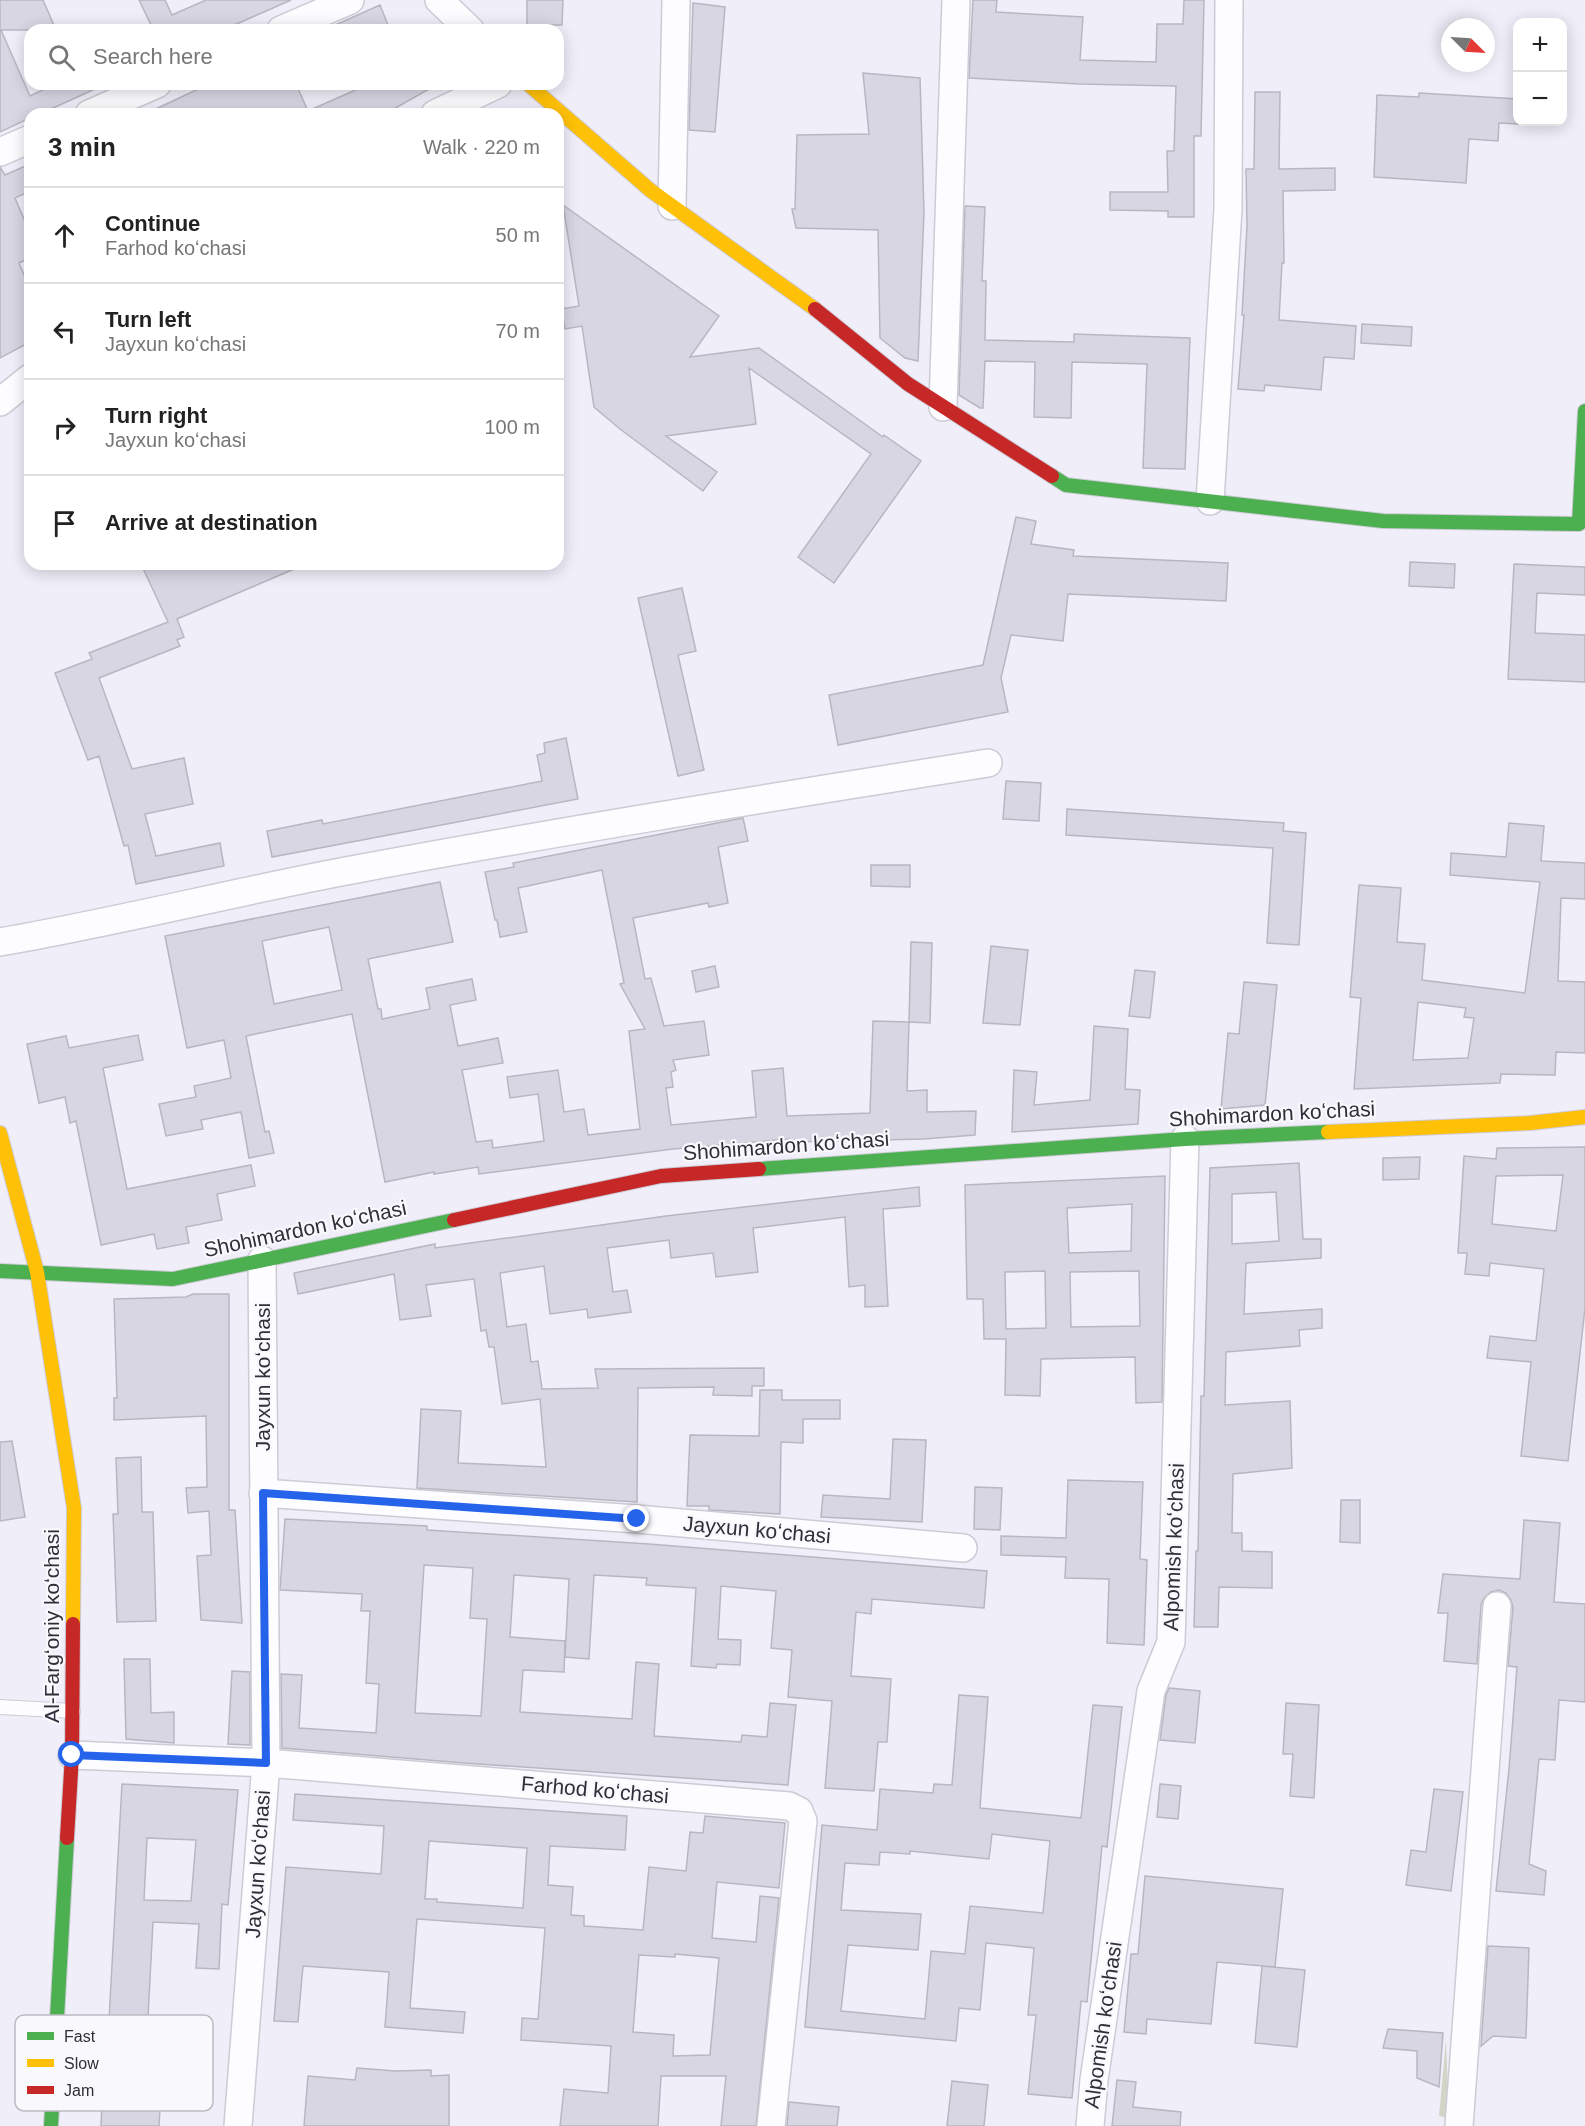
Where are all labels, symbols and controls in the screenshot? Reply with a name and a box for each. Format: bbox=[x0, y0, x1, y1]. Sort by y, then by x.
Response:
north arrow bbox=[1441, 18, 1495, 72]
map controls bbox=[1513, 18, 1567, 126]
button: + bbox=[1513, 18, 1567, 72]
search box bbox=[24, 24, 564, 90]
icon: search bbox=[45, 41, 78, 74]
text: Search here bbox=[93, 44, 213, 69]
button: − bbox=[1513, 72, 1567, 126]
text: 3 min bbox=[48, 132, 116, 162]
text: Walk · 220 m bbox=[423, 136, 540, 158]
text: Continue bbox=[105, 211, 200, 236]
icon: ahead bbox=[48, 219, 81, 252]
text: 50 m bbox=[496, 224, 540, 246]
text: Farhod koʻchasi bbox=[105, 237, 246, 259]
text: Turn left bbox=[105, 307, 191, 332]
icon: left bbox=[48, 315, 81, 348]
text: 70 m bbox=[496, 320, 540, 342]
text: Jayxun koʻchasi bbox=[105, 333, 246, 355]
text: Turn right bbox=[105, 403, 207, 428]
icon: right bbox=[48, 411, 81, 444]
text: 100 m bbox=[484, 416, 540, 438]
text: Jayxun koʻchasi bbox=[105, 429, 246, 451]
icon: arrive bbox=[48, 507, 81, 540]
text: Arrive at destination bbox=[105, 510, 318, 535]
street label: Shohimardon koʻchasi bbox=[1168, 1097, 1376, 1130]
street label: Shohimardon koʻchasi bbox=[682, 1127, 890, 1164]
street label: Shohimardon koʻchasi bbox=[201, 1196, 408, 1261]
street label: Jayxun koʻchasi bbox=[251, 1303, 274, 1451]
street label: Alpomish koʻchasi bbox=[1159, 1463, 1188, 1631]
route end bbox=[623, 1505, 649, 1531]
street label: Jayxun koʻchasi bbox=[682, 1512, 832, 1547]
street label: Al-Fargʻoniy koʻchasi bbox=[40, 1529, 63, 1723]
route start bbox=[58, 1741, 84, 1767]
street label: Farhod koʻchasi bbox=[520, 1772, 670, 1807]
street label: Jayxun koʻchasi bbox=[241, 1789, 274, 1939]
street label: Alpomish koʻchasi bbox=[1079, 1940, 1126, 2110]
legend bbox=[15, 2015, 213, 2111]
text: Fast bbox=[64, 2028, 96, 2045]
text: Slow bbox=[64, 2055, 99, 2072]
text: Jam bbox=[64, 2082, 94, 2099]

